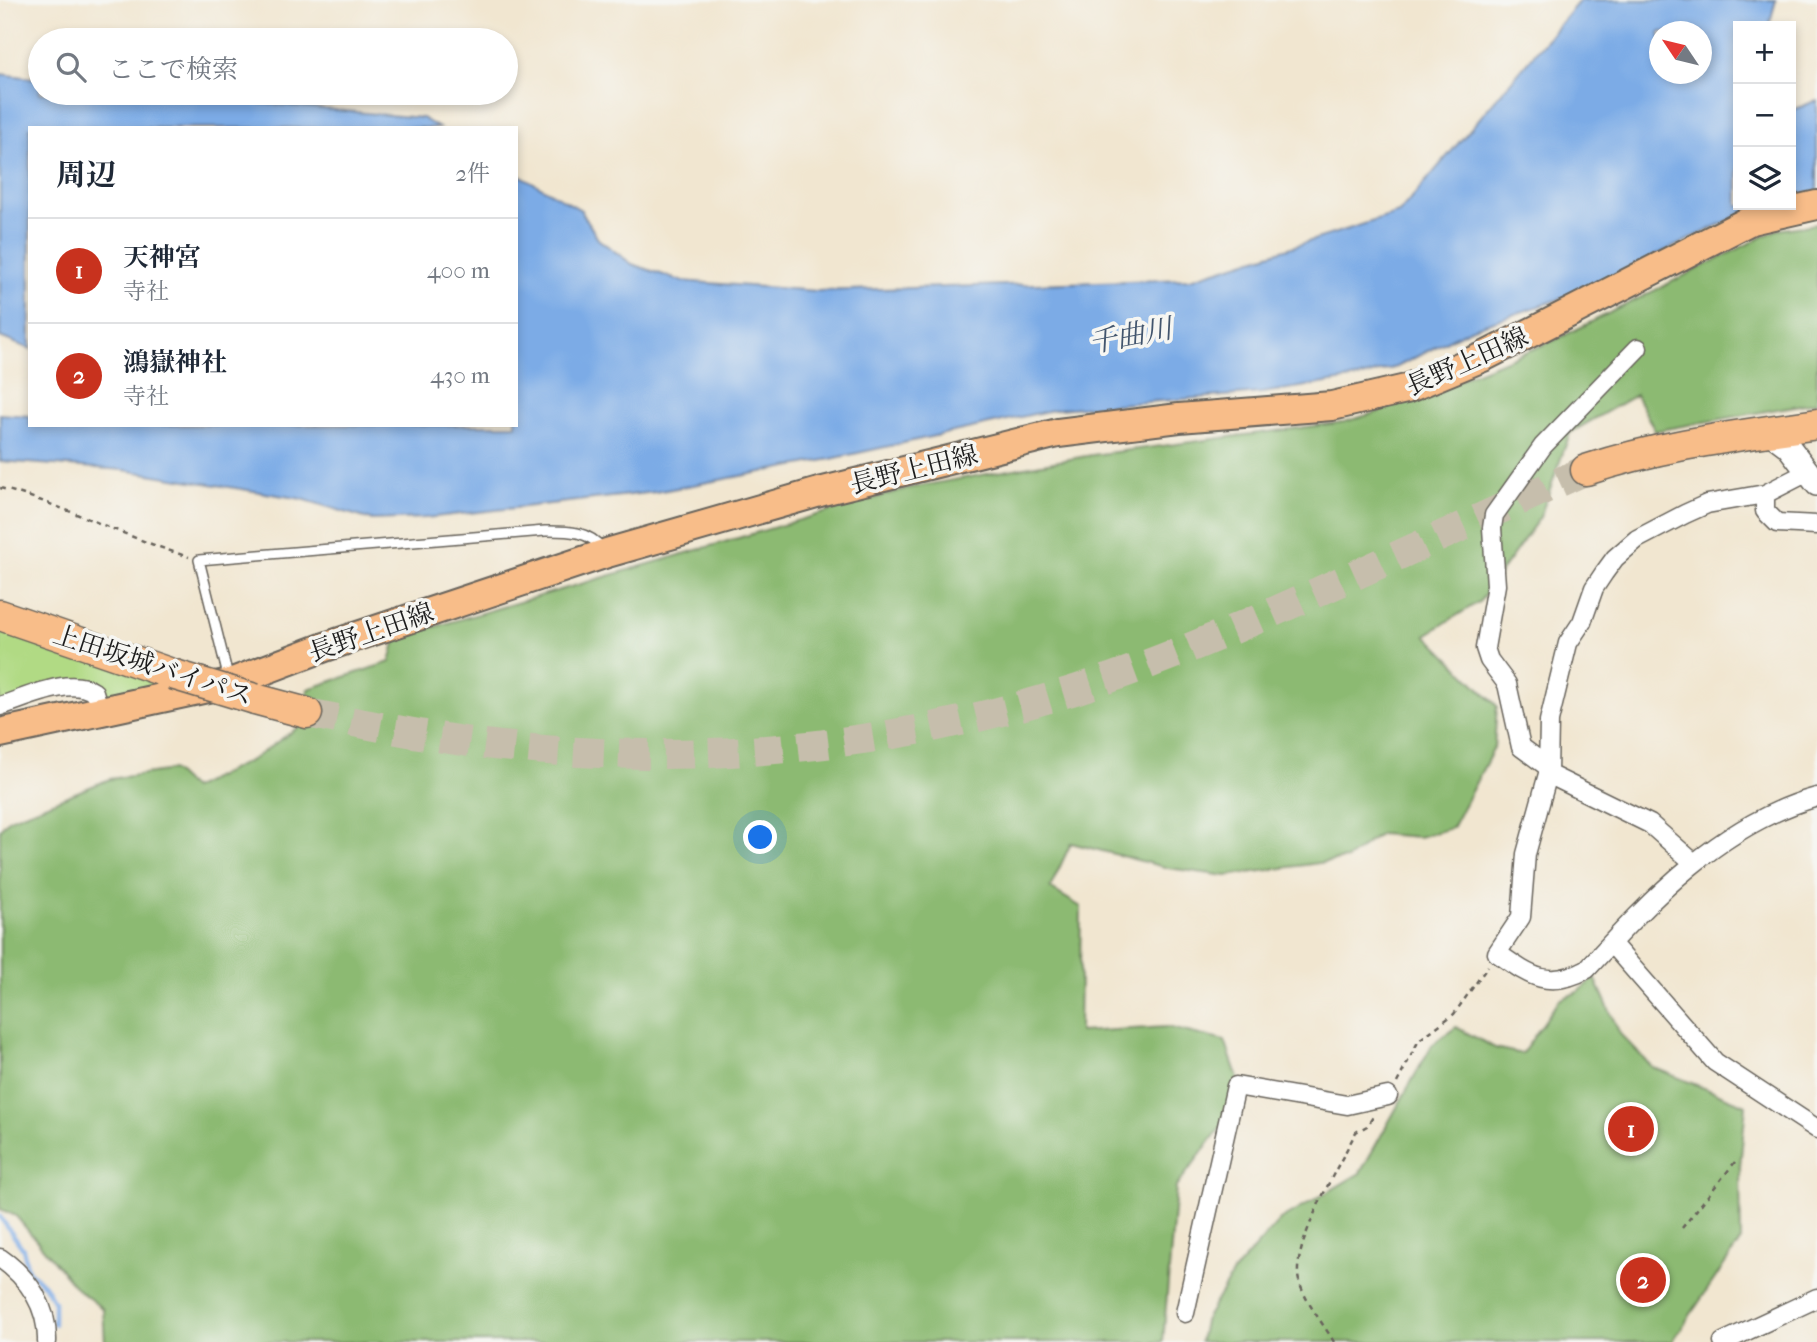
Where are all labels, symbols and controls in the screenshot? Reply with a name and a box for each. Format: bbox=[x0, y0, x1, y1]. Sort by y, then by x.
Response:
north arrow bbox=[1649, 21, 1712, 84]
map controls bbox=[1733, 21, 1796, 210]
button: + bbox=[1733, 21, 1796, 84]
search box bbox=[28, 28, 518, 105]
icon: search bbox=[52, 48, 90, 86]
text: ここで検索 bbox=[108, 54, 238, 85]
button: − bbox=[1733, 84, 1796, 147]
button: layers bbox=[1733, 147, 1796, 210]
text: 周辺 bbox=[56, 158, 116, 193]
text: 2件 bbox=[455, 160, 490, 187]
text: 天神宮 bbox=[123, 242, 201, 273]
text: 1 bbox=[75, 257, 83, 284]
text: 400 m bbox=[427, 257, 490, 284]
text: 寺社 bbox=[123, 278, 169, 305]
water label: 千曲川 bbox=[1086, 311, 1177, 360]
street label: 長野上田線 bbox=[1402, 321, 1533, 402]
text: 鴻嶽神社 bbox=[123, 347, 227, 378]
text: 2 bbox=[73, 362, 85, 389]
text: 430 m bbox=[430, 362, 490, 389]
text: 寺社 bbox=[123, 383, 169, 410]
street label: 長野上田線 bbox=[847, 439, 981, 500]
street label: 長野上田線 bbox=[305, 597, 438, 668]
street label: 上田坂城バイパス bbox=[49, 619, 256, 712]
your location bbox=[743, 820, 777, 854]
pin: 1 bbox=[1608, 1103, 1654, 1155]
pin: 2 bbox=[1620, 1254, 1666, 1306]

